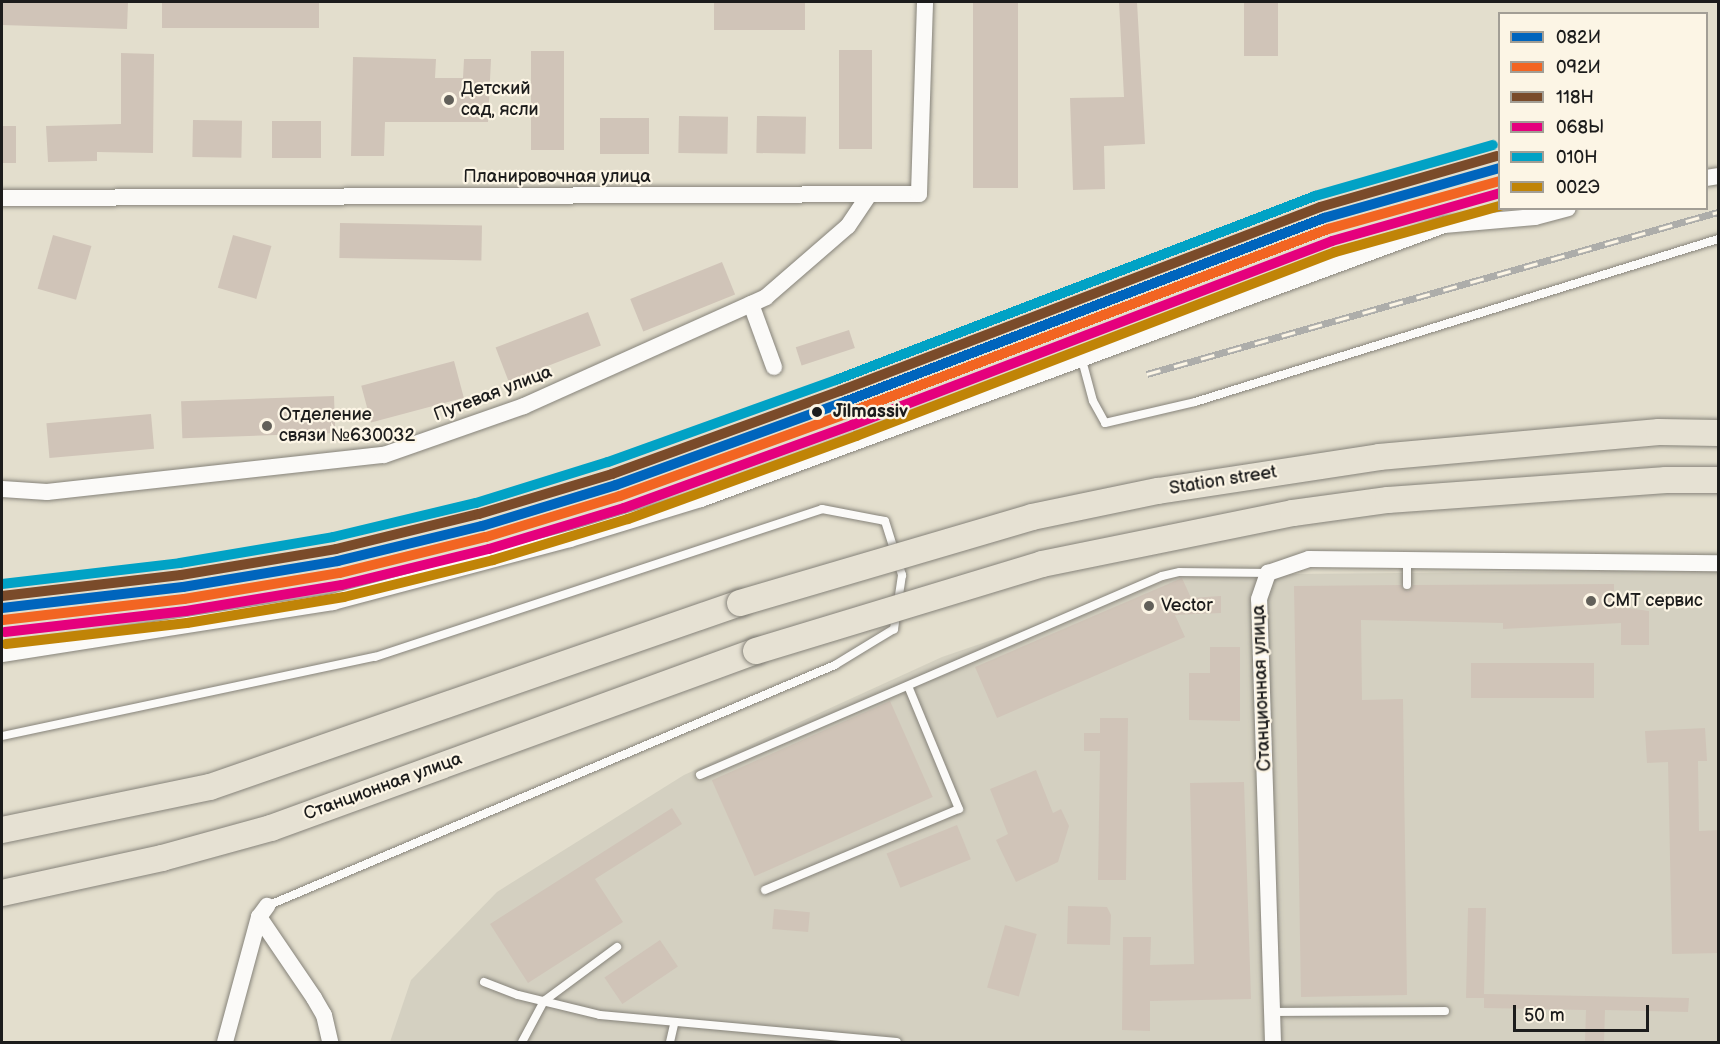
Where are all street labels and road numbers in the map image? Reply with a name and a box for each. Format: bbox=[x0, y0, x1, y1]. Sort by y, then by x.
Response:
street label: Планировочная улица bbox=[463, 166, 651, 188]
street label: Путевая улица bbox=[431, 362, 555, 426]
street label: Station street bbox=[1168, 462, 1278, 500]
street label: Станционная улица bbox=[1248, 604, 1276, 772]
street label: Станционная улица bbox=[301, 748, 465, 826]

